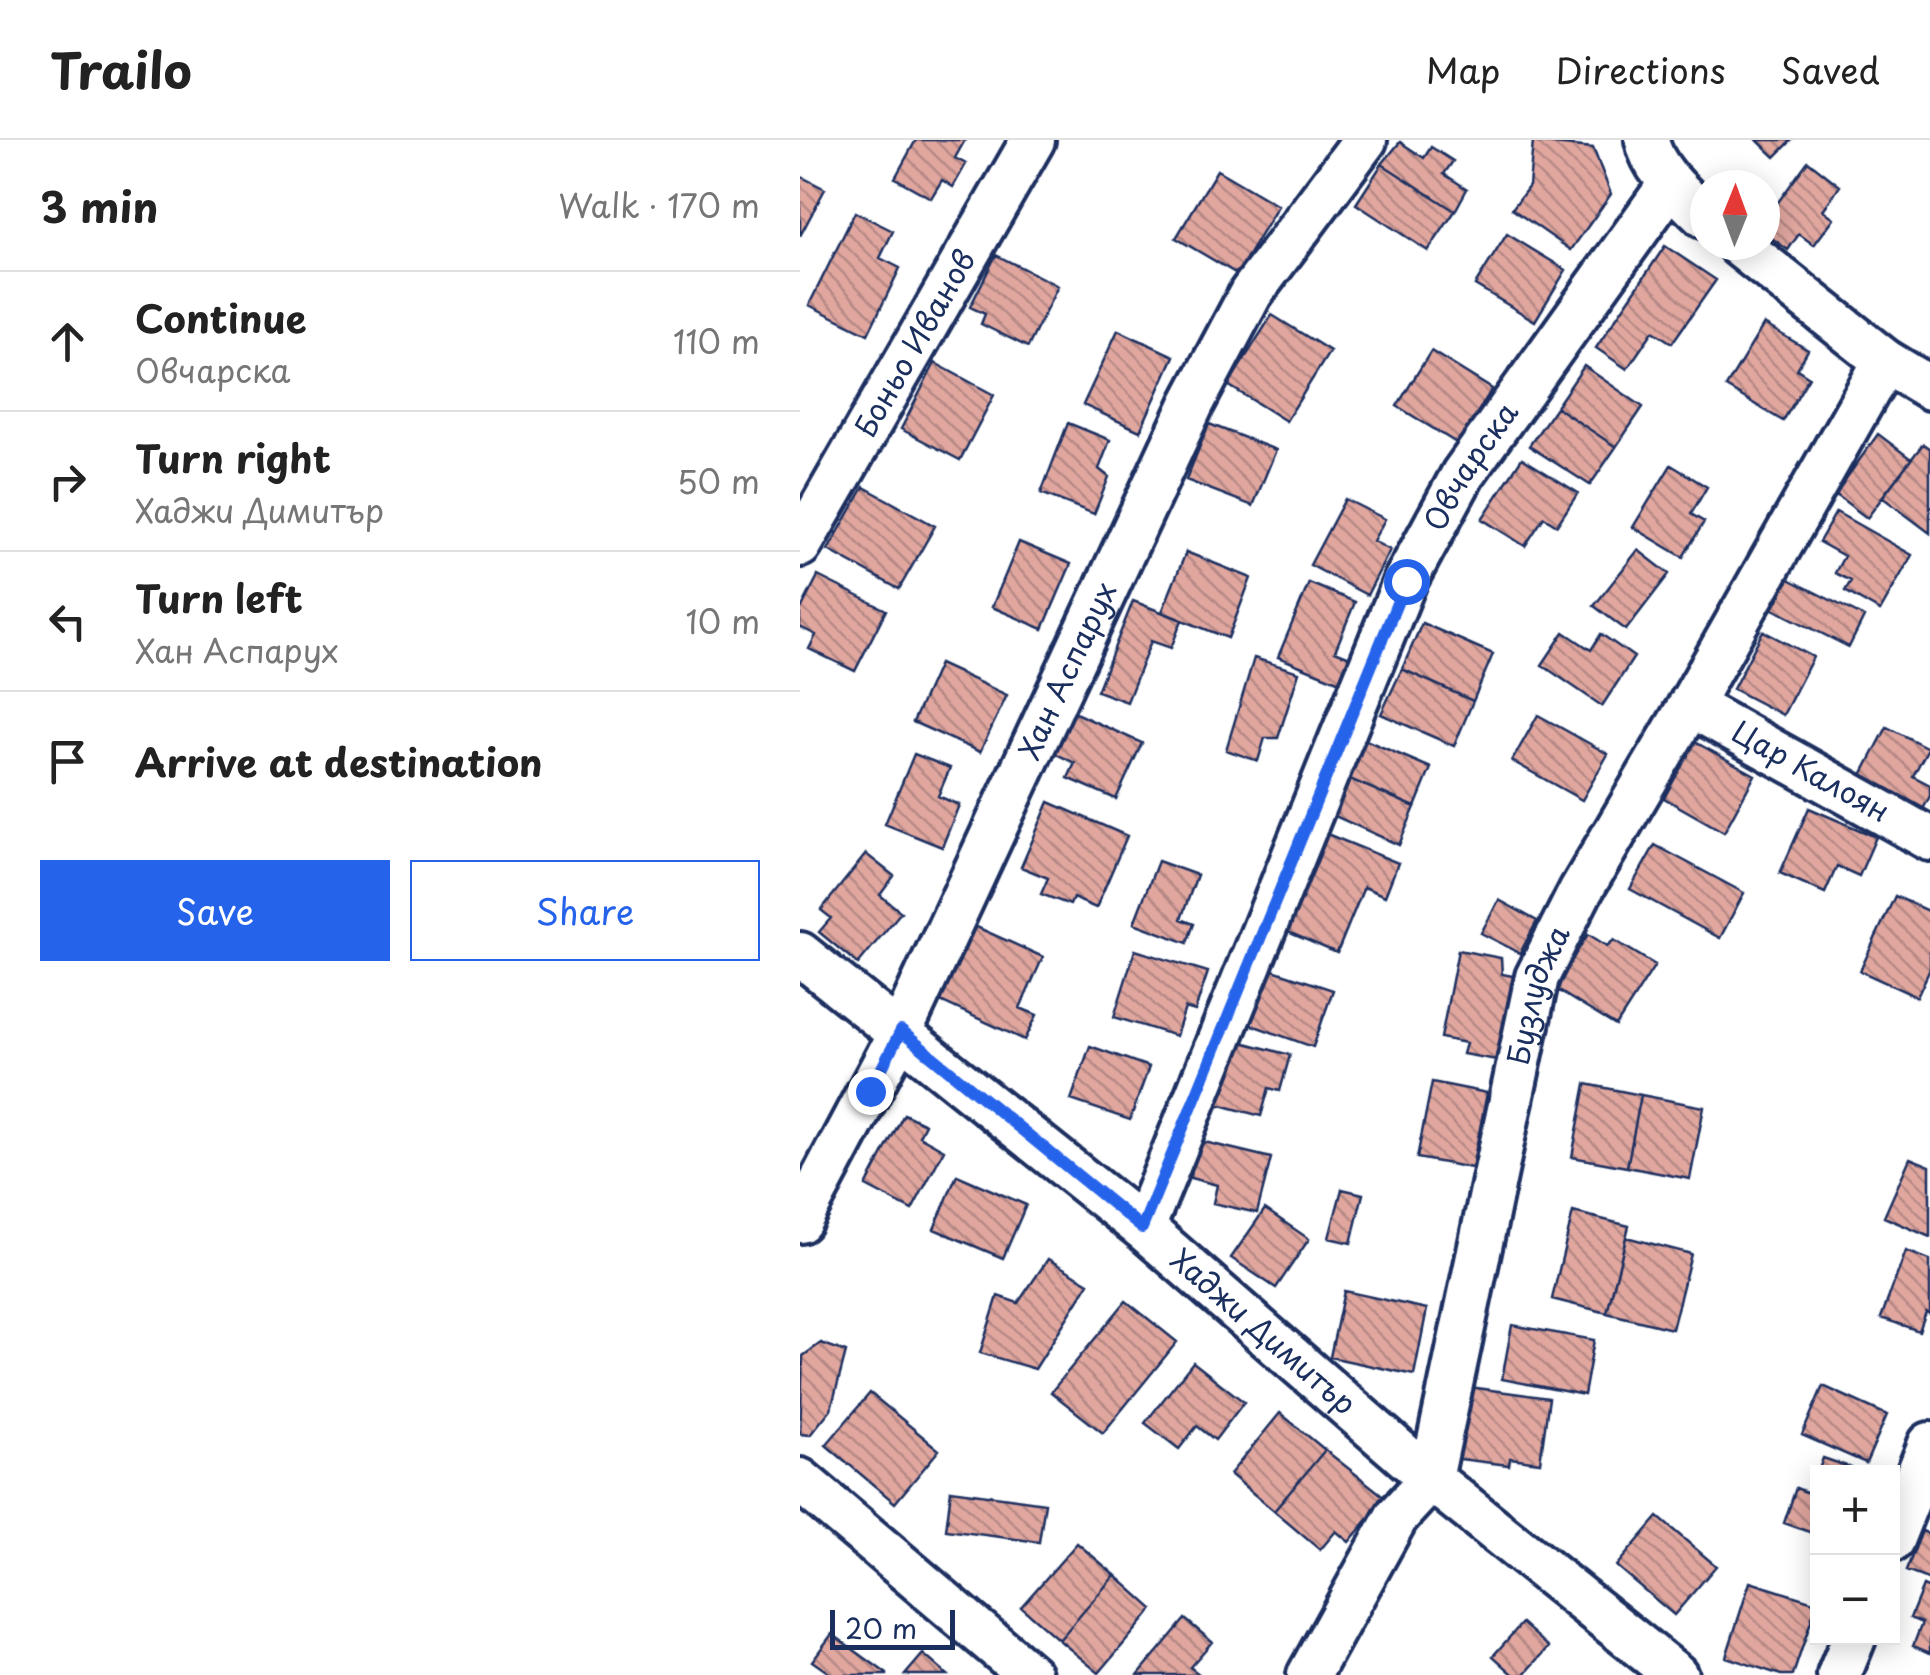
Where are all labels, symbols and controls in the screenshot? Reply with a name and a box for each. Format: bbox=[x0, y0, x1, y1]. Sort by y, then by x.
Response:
text: Trailo bbox=[50, 33, 192, 105]
text: Map bbox=[1426, 43, 1500, 96]
text: Directions bbox=[1555, 43, 1726, 96]
text: Saved bbox=[1781, 43, 1880, 96]
north arrow bbox=[1690, 170, 1780, 260]
text: 3 min bbox=[40, 174, 158, 237]
text: Walk · 170 m bbox=[558, 181, 760, 229]
street label: Боньо Иванов bbox=[842, 241, 985, 445]
text: Continue bbox=[135, 289, 306, 346]
icon: ahead bbox=[40, 314, 95, 369]
text: 110 m bbox=[673, 317, 760, 365]
text: Овчарска bbox=[135, 346, 291, 394]
street label: Овчарска bbox=[1411, 392, 1528, 539]
text: Turn right bbox=[135, 429, 331, 486]
icon: right bbox=[40, 454, 95, 509]
text: 50 m bbox=[677, 457, 760, 505]
text: Хаджи Димитър bbox=[135, 486, 384, 534]
route start bbox=[1384, 559, 1430, 605]
text: Turn left bbox=[135, 569, 303, 626]
street label: Хан Аспарух bbox=[1005, 574, 1126, 766]
icon: left bbox=[40, 594, 95, 649]
text: 10 m bbox=[686, 597, 760, 645]
text: Хан Аспарух bbox=[135, 626, 339, 674]
street label: Цар Калоян bbox=[1725, 708, 1899, 832]
text: Arrive at destination bbox=[135, 733, 543, 790]
icon: arrive bbox=[40, 734, 95, 789]
button: Save bbox=[40, 860, 390, 961]
button: Share bbox=[410, 860, 760, 961]
street label: Бузлуджа bbox=[1494, 916, 1580, 1068]
route end bbox=[848, 1069, 894, 1115]
street label: Хаджи Димитър bbox=[1162, 1237, 1367, 1424]
map controls bbox=[1810, 1465, 1900, 1645]
button: + bbox=[1810, 1465, 1900, 1555]
button: − bbox=[1810, 1555, 1900, 1645]
scale bar bbox=[830, 1605, 955, 1650]
text: 20 m bbox=[845, 1606, 917, 1649]

